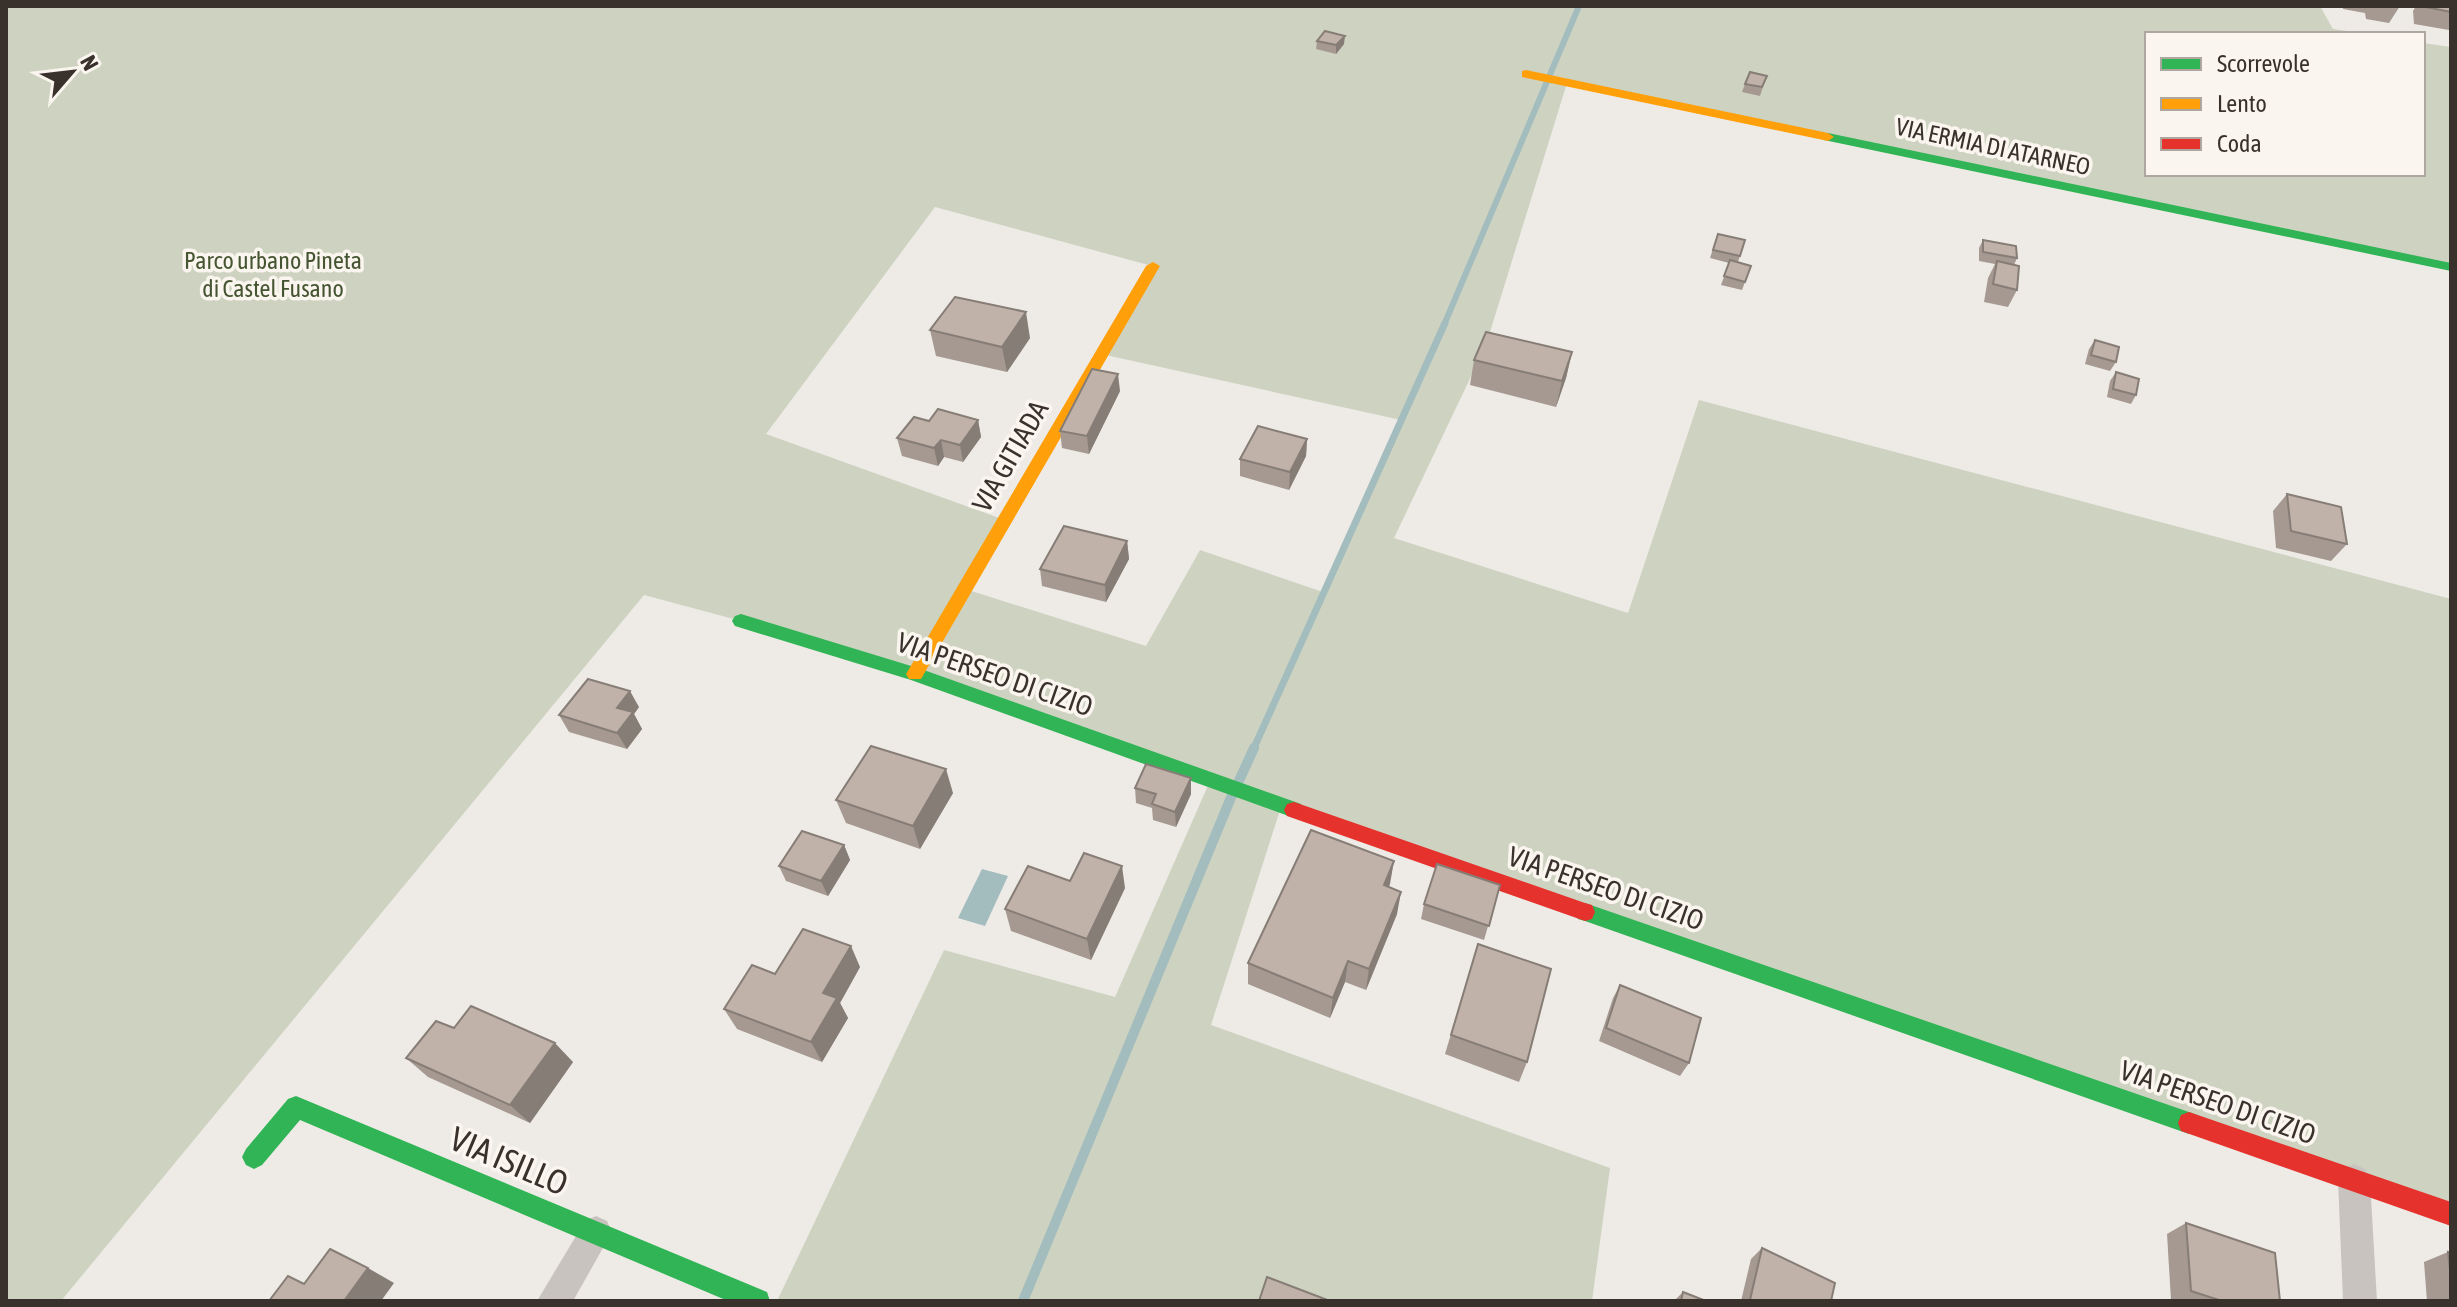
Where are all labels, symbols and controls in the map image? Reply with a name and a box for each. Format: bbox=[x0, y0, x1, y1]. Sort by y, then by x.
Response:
north arrow bbox=[32, 32, 112, 112]
legend bbox=[2145, 32, 2425, 176]
text: Scorrevole bbox=[2217, 50, 2310, 77]
text: N bbox=[75, 51, 104, 74]
text: Lento bbox=[2217, 90, 2267, 117]
street label: VIA ERMIA DI ATARNEO bbox=[1894, 113, 2093, 180]
text: Coda bbox=[2217, 130, 2262, 157]
park label: Parco urbano Pineta di Castel Fusano bbox=[184, 247, 362, 302]
street label: VIA GITIADA bbox=[965, 395, 1055, 517]
street label: VIA PERSEO DI CIZIO bbox=[893, 626, 1097, 722]
street label: VIA PERSEO DI CIZIO bbox=[1504, 840, 1708, 936]
street label: VIA PERSEO DI CIZIO bbox=[2116, 1054, 2320, 1150]
street label: VIA ISILLO bbox=[445, 1118, 574, 1203]

